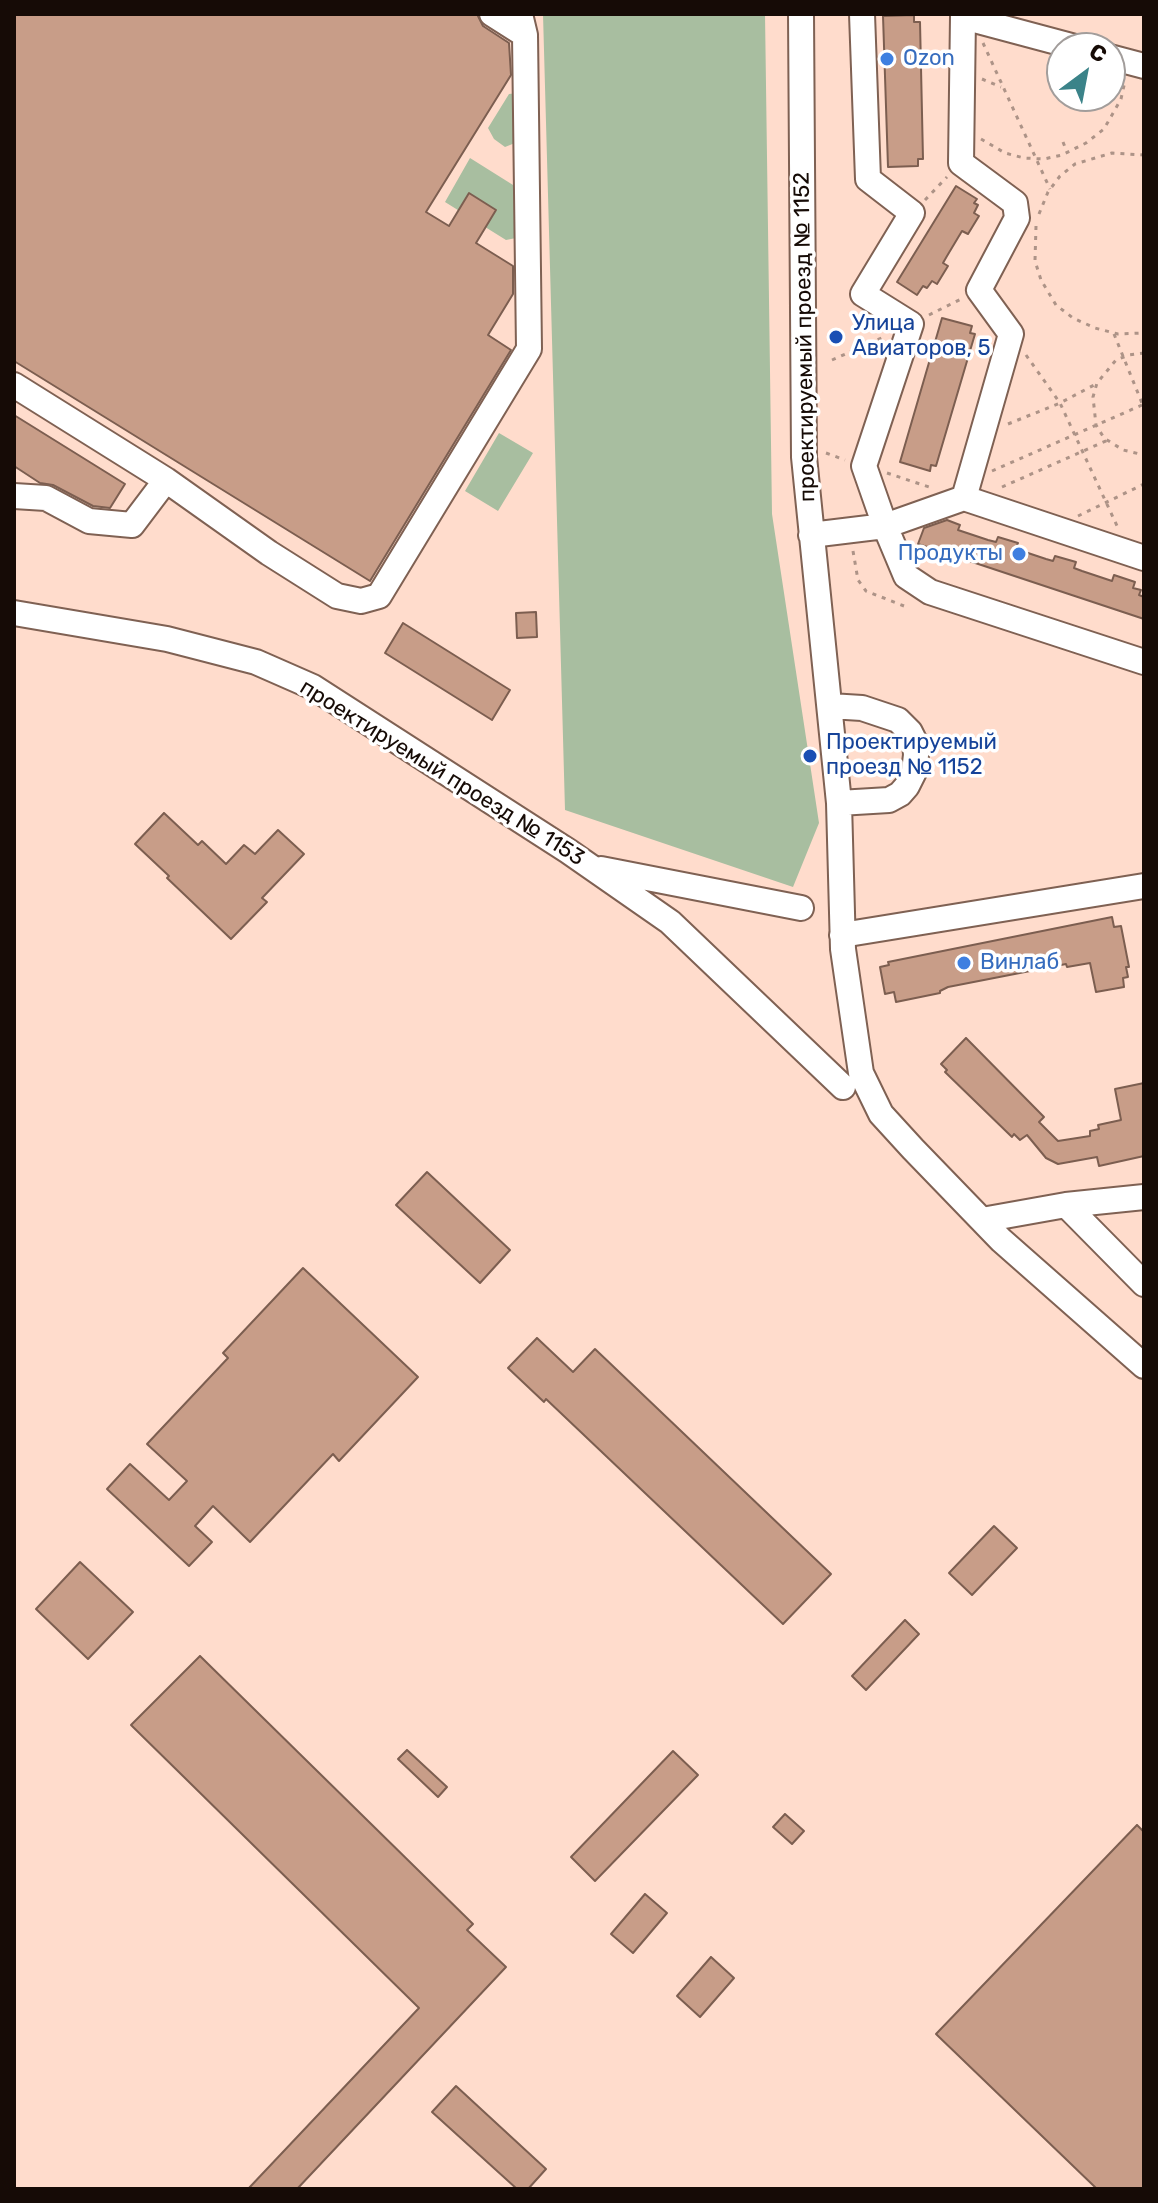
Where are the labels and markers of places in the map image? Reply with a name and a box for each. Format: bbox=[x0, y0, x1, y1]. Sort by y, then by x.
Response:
place label: Ozon bbox=[903, 46, 955, 72]
marker: Ozon bbox=[878, 50, 896, 68]
place label: Улица Авиаторов, 5 bbox=[852, 311, 991, 362]
marker: Улица Авиаторов, 5 bbox=[827, 328, 845, 346]
place label: Продукты bbox=[898, 541, 1003, 567]
marker: Продукты bbox=[1010, 545, 1028, 563]
place label: Проектируемый проезд № 1152 bbox=[826, 730, 997, 782]
marker: Проектируемый проезд № 1152 bbox=[801, 747, 819, 765]
place label: Винлаб bbox=[980, 950, 1059, 976]
marker: Винлаб bbox=[955, 954, 973, 972]

